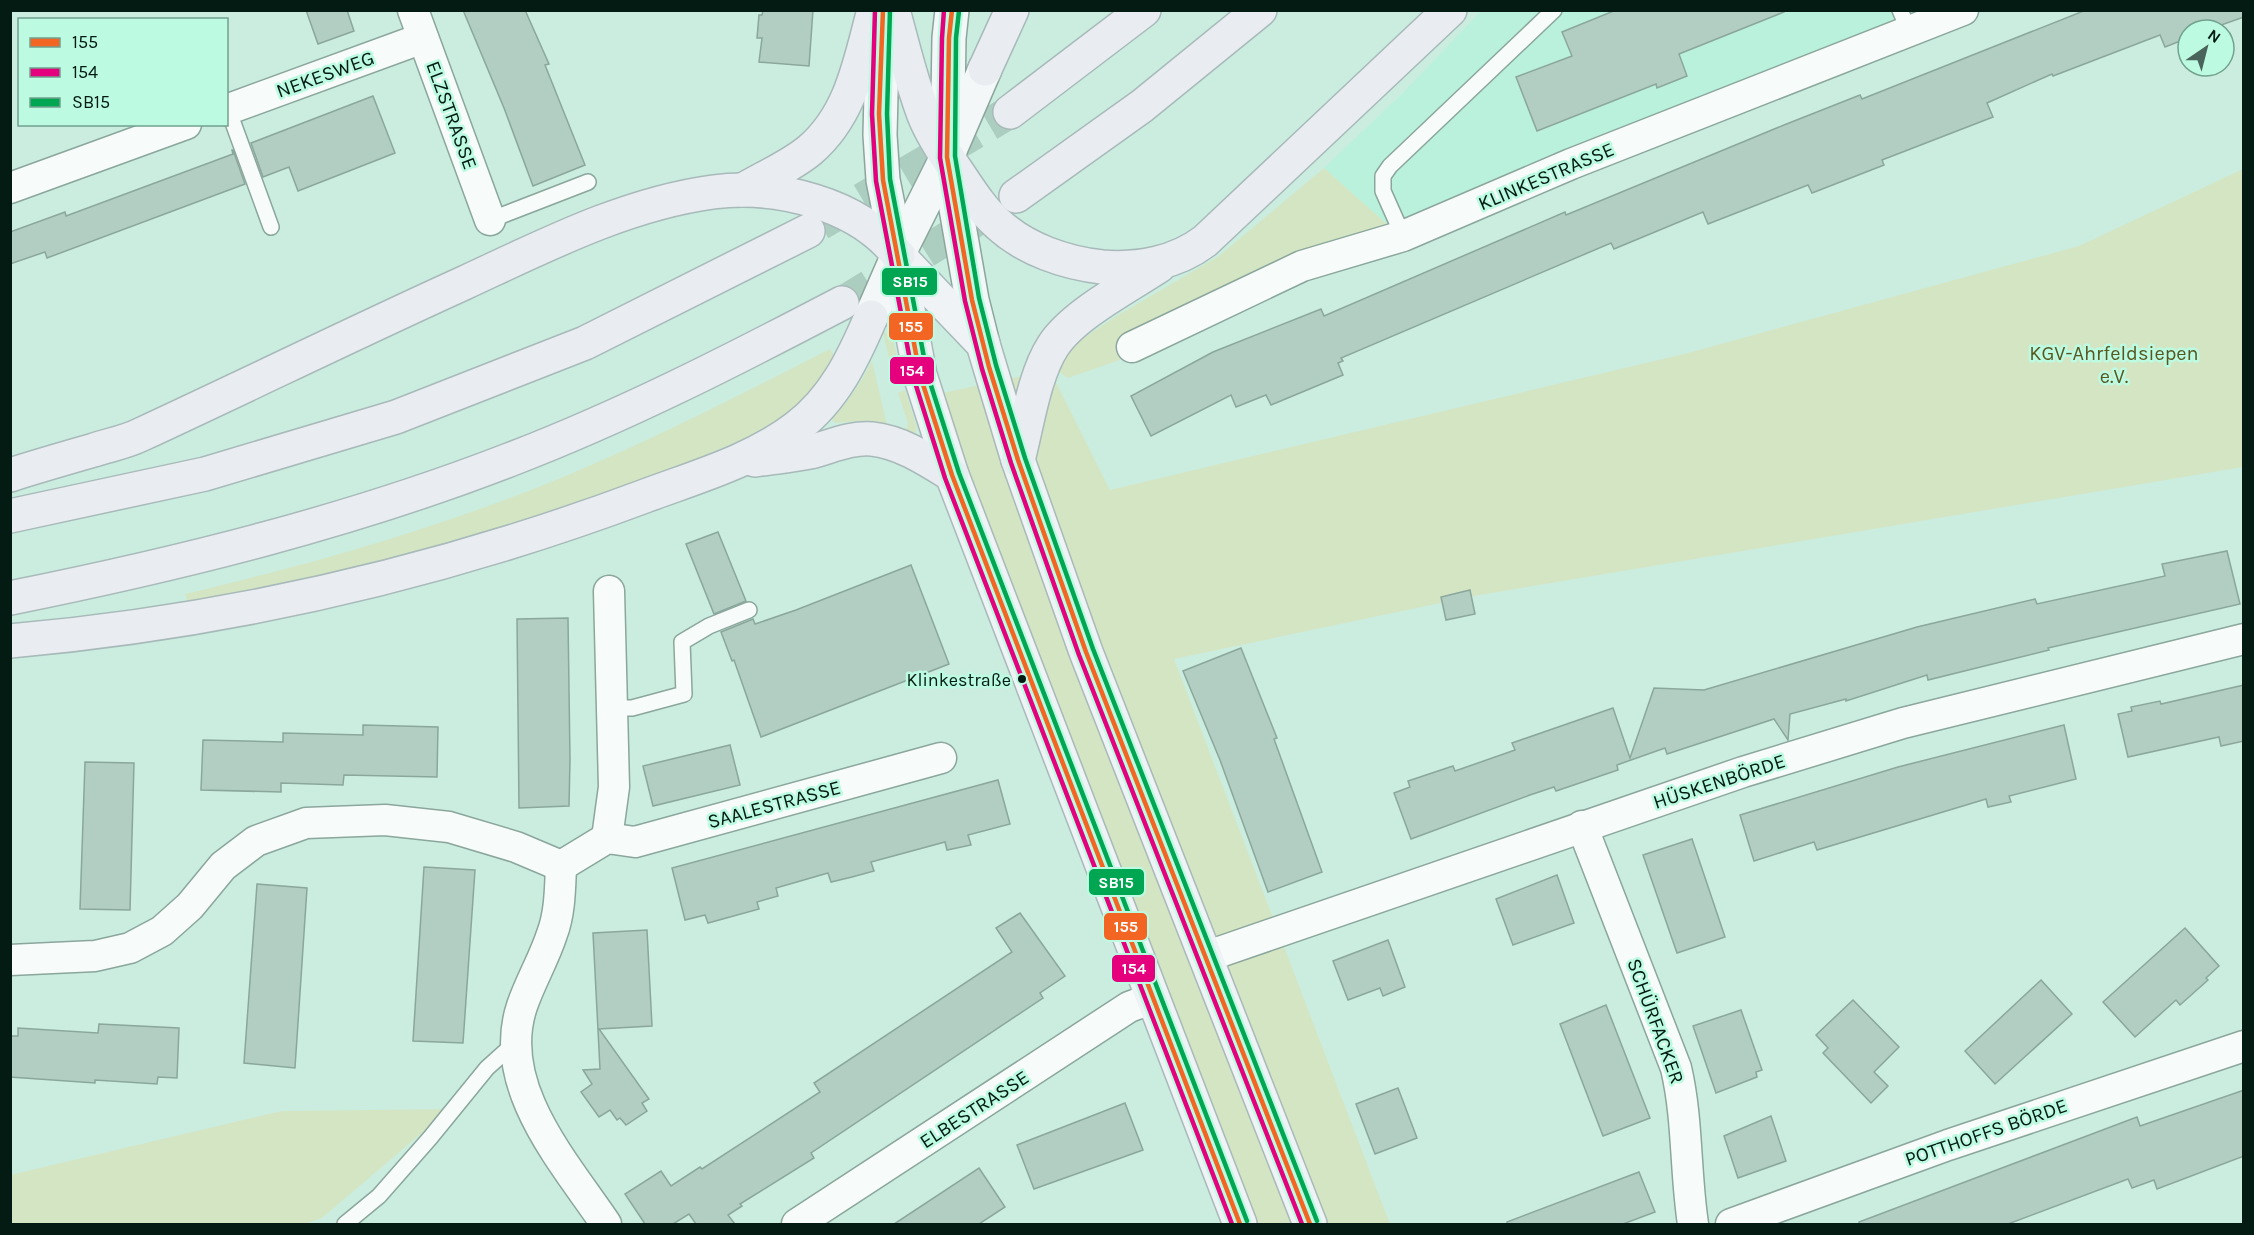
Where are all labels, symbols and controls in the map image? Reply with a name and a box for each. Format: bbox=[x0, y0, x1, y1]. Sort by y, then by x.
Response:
legend bbox=[18, 18, 228, 126]
north arrow bbox=[2176, 18, 2236, 78]
text: N bbox=[2204, 25, 2224, 47]
text: 155 bbox=[72, 31, 98, 53]
street label: NEKESWEG bbox=[273, 46, 377, 103]
street label: ELZSTRASSE bbox=[421, 58, 482, 173]
text: 154 bbox=[72, 61, 98, 83]
text: SB15 bbox=[72, 91, 110, 113]
street label: KLINKESTRASSE bbox=[1475, 137, 1618, 215]
line badge: SB15 bbox=[881, 267, 938, 296]
text: SB15 bbox=[892, 272, 928, 291]
line badge: 155 bbox=[888, 312, 934, 341]
text: 155 bbox=[899, 317, 923, 336]
park label: KGV-Ahrfeldsiepen e.V. bbox=[2029, 342, 2199, 388]
line badge: 154 bbox=[889, 356, 935, 385]
text: 154 bbox=[900, 361, 925, 380]
place label: Klinkestraße bbox=[906, 669, 1011, 691]
marker: Klinkestraße bbox=[1016, 673, 1028, 685]
street label: HÜSKENBÖRDE bbox=[1650, 749, 1788, 814]
street label: SAALESTRASSE bbox=[705, 776, 843, 833]
line badge: SB15 bbox=[1088, 868, 1145, 896]
text: SB15 bbox=[1098, 873, 1134, 892]
line badge: 155 bbox=[1103, 912, 1148, 941]
text: 155 bbox=[1114, 917, 1138, 936]
line badge: 154 bbox=[1111, 954, 1156, 983]
street label: SCHÜRFACKER bbox=[1622, 955, 1689, 1087]
text: 154 bbox=[1122, 959, 1147, 978]
street label: ELBESTRASSE bbox=[915, 1066, 1033, 1153]
street label: POTTHOFFS BÖRDE bbox=[1902, 1094, 2070, 1171]

